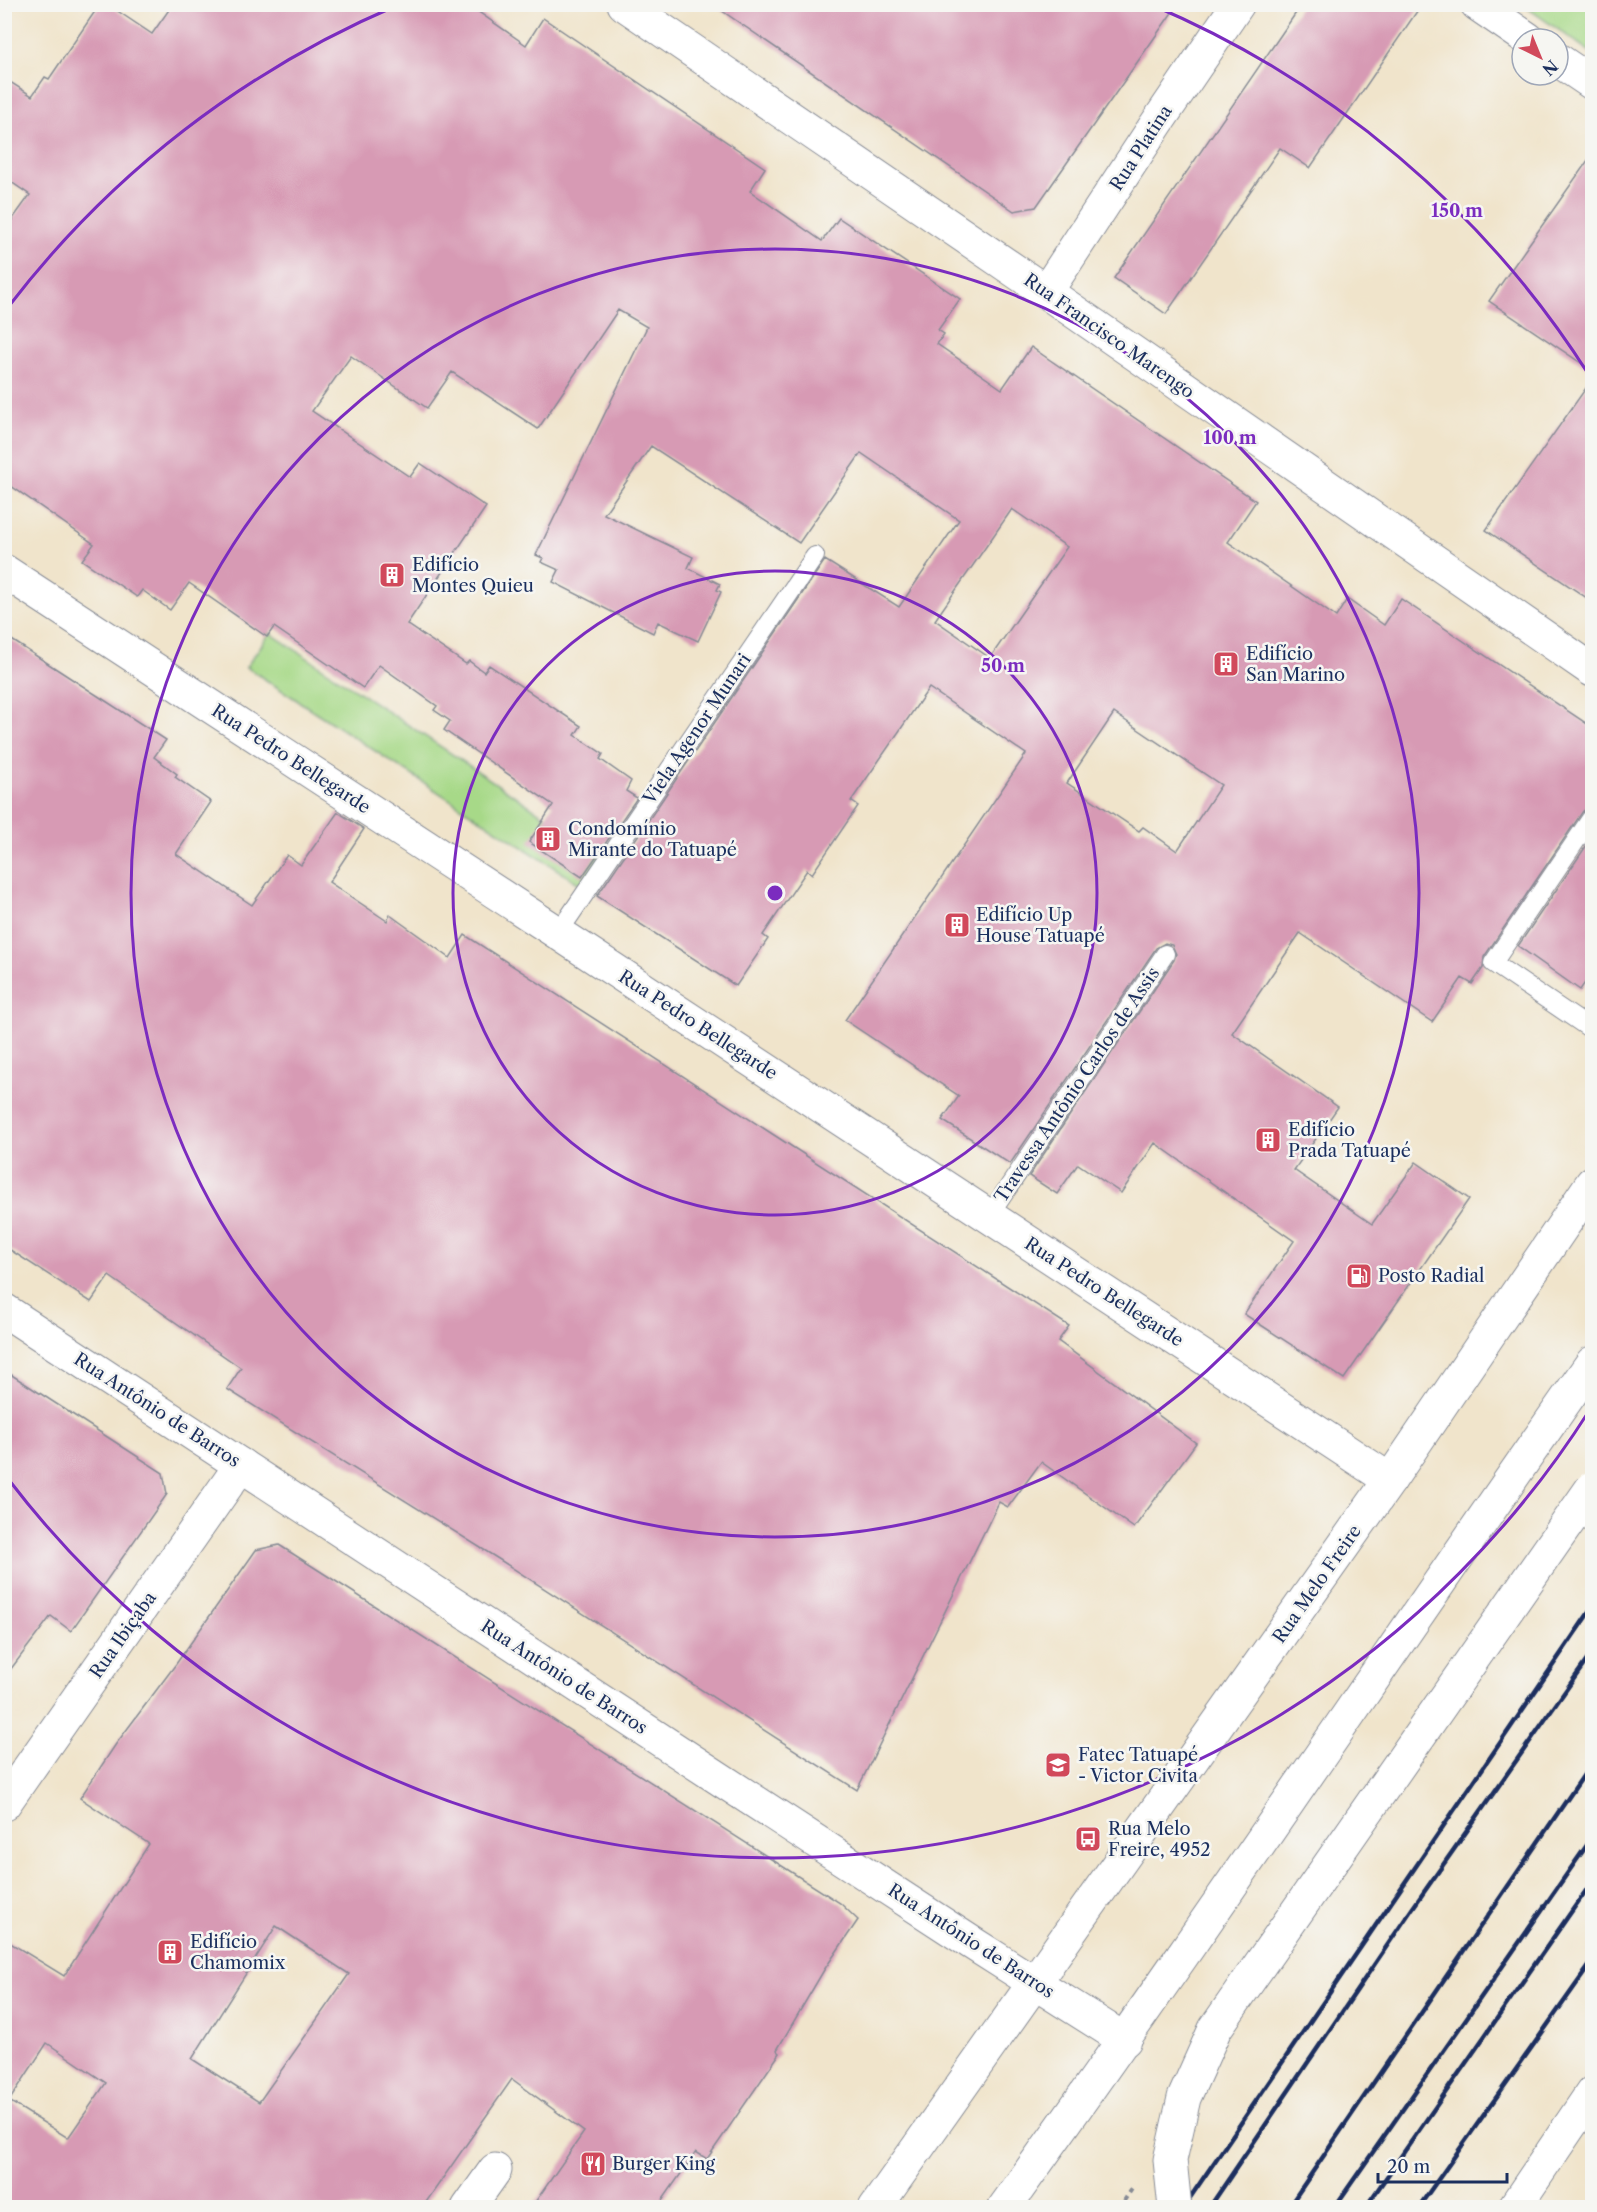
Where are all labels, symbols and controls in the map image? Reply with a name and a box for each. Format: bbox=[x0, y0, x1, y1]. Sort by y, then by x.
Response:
north arrow bbox=[1510, 27, 1570, 87]
text: N bbox=[1538, 56, 1562, 80]
street label: Rua Platina bbox=[1105, 101, 1177, 195]
text: 150 m bbox=[1431, 200, 1483, 222]
street label: Rua Francisco Marengo bbox=[1020, 269, 1198, 403]
text: 100 m bbox=[1203, 427, 1257, 449]
place label: Edifício Montes Quieu bbox=[412, 554, 534, 597]
building icon: Edifício Montes Quieu bbox=[377, 560, 407, 590]
place label: Edifício San Marino bbox=[1246, 643, 1345, 686]
street label: Viela Agenor Munari bbox=[638, 649, 756, 809]
building icon: Edifício San Marino bbox=[1211, 649, 1241, 679]
text: 50 m bbox=[981, 655, 1025, 677]
street label: Rua Pedro Bellegarde bbox=[208, 699, 374, 819]
place label: Condomínio Mirante do Tatuapé bbox=[568, 818, 737, 861]
building icon: Condomínio Mirante do Tatuapé bbox=[533, 824, 563, 854]
centre of rings bbox=[765, 883, 785, 903]
place label: Edifício Up House Tatuapé bbox=[976, 904, 1105, 947]
building icon: Edifício Up House Tatuapé bbox=[942, 910, 972, 940]
street label: Travessa Antônio Carlos de Assis bbox=[990, 963, 1164, 1207]
street label: Rua Pedro Bellegarde bbox=[615, 965, 781, 1085]
place label: Edifício Prada Tatuapé bbox=[1288, 1119, 1411, 1162]
building icon: Edifício Prada Tatuapé bbox=[1253, 1125, 1283, 1155]
street label: Rua Pedro Bellegarde bbox=[1021, 1232, 1187, 1352]
fuel station icon: Posto Radial bbox=[1344, 1261, 1374, 1291]
place label: Posto Radial bbox=[1378, 1265, 1484, 1287]
street label: Rua Antônio de Barros bbox=[70, 1348, 244, 1472]
street label: Rua Melo Freire bbox=[1268, 1521, 1366, 1647]
street label: Rua Ibiçaba bbox=[85, 1587, 161, 1683]
street label: Rua Antônio de Barros bbox=[477, 1615, 651, 1739]
place label: Fatec Tatuapé - Victor Civita bbox=[1078, 1744, 1198, 1787]
school or university icon: Fatec Tatuapé - Victor Civita bbox=[1043, 1750, 1073, 1780]
place label: Rua Melo Freire, 4952 bbox=[1108, 1818, 1211, 1861]
bus stop icon: Rua Melo Freire, 4952 bbox=[1073, 1824, 1103, 1854]
street label: Rua Antônio de Barros bbox=[884, 1879, 1058, 2003]
place label: Edifício Chamomix bbox=[190, 1931, 286, 1974]
building icon: Edifício Chamomix bbox=[155, 1937, 185, 1967]
scale bar bbox=[1378, 2146, 1507, 2184]
restaurant icon: Burger King bbox=[578, 2149, 608, 2179]
place label: Burger King bbox=[612, 2153, 715, 2175]
text: 20 m bbox=[1387, 2156, 1431, 2178]

